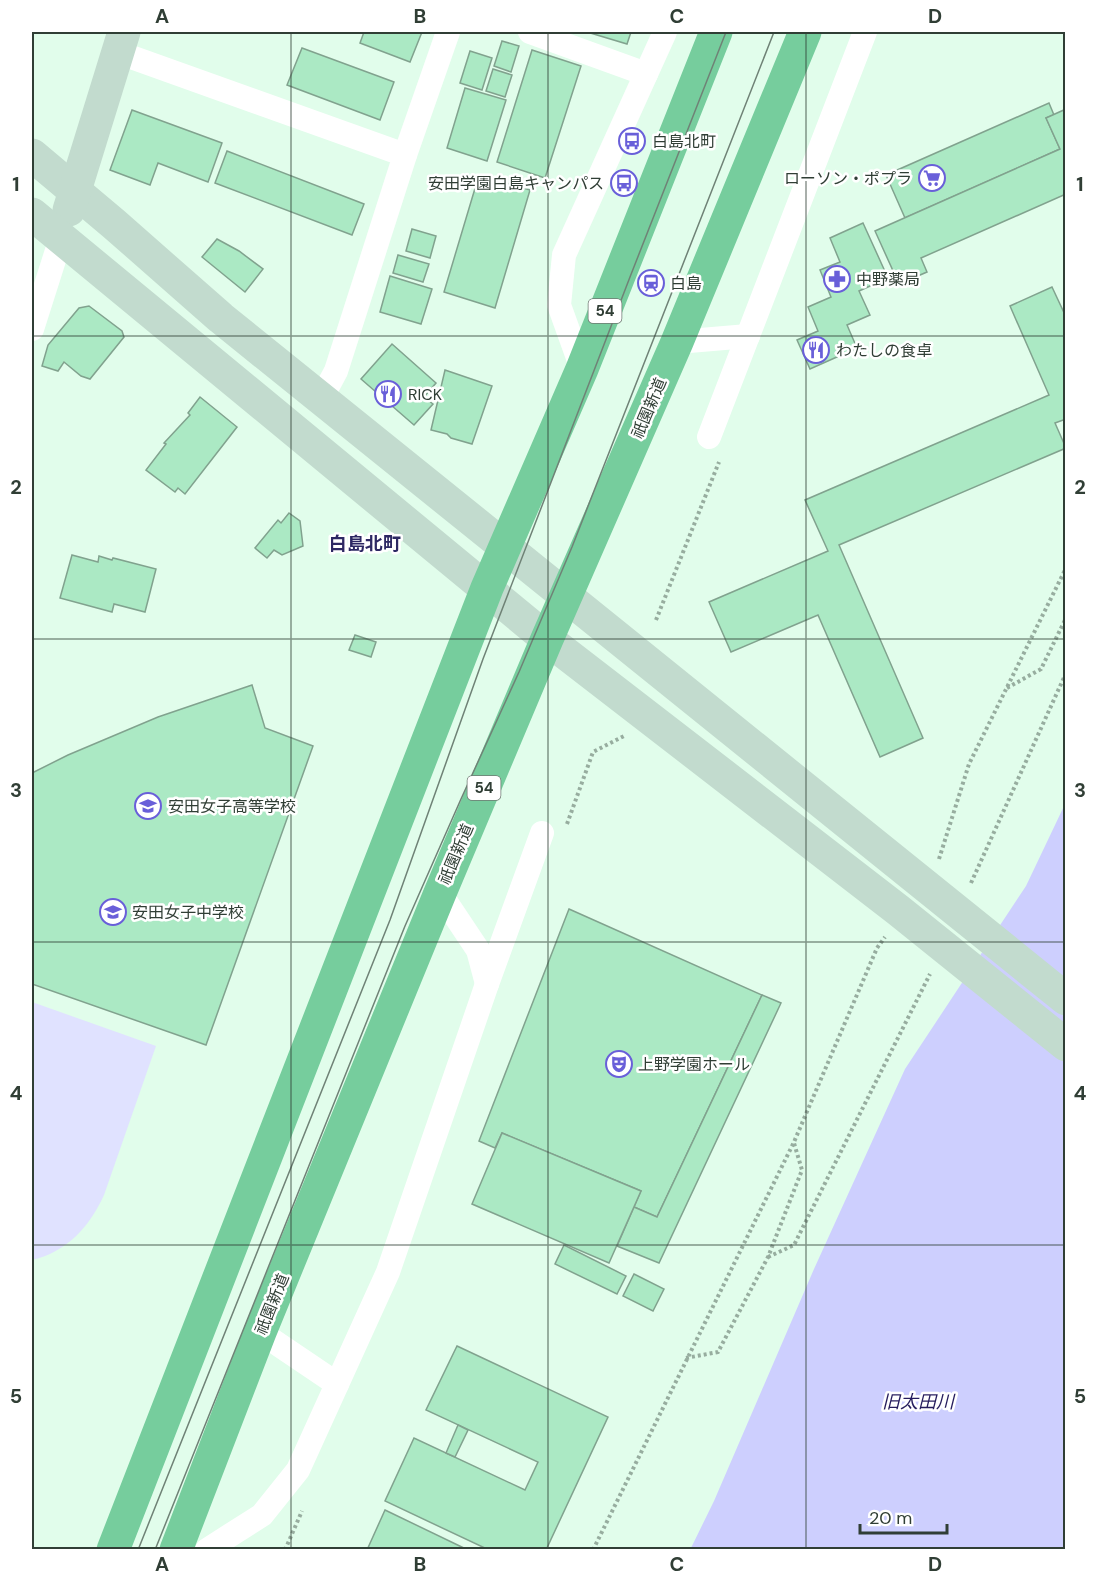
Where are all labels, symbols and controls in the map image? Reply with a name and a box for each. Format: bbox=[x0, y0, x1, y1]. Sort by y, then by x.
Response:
text: A bbox=[155, 3, 169, 29]
text: B bbox=[414, 3, 426, 29]
text: C bbox=[670, 3, 684, 29]
text: D bbox=[928, 3, 942, 29]
bus stop icon: 白島北町 bbox=[617, 126, 647, 156]
place label: 白島北町 bbox=[652, 131, 716, 152]
supermarket icon: ローソン・ポプラ bbox=[917, 163, 947, 193]
bus stop icon: 安田学園白島キャンパス bbox=[609, 168, 639, 198]
place label: ローソン・ポプラ bbox=[784, 168, 912, 189]
text: 1 bbox=[12, 171, 20, 197]
text: 1 bbox=[1076, 171, 1084, 197]
place label: 安田学園白島キャンパス bbox=[428, 173, 604, 194]
pharmacy icon: 中野薬局 bbox=[822, 264, 852, 294]
station icon: 白島 bbox=[636, 268, 666, 298]
place label: 中野薬局 bbox=[856, 269, 920, 290]
place label: 白島 bbox=[670, 273, 702, 294]
road number: 54 bbox=[588, 299, 622, 323]
restaurant icon: わたしの食卓 bbox=[801, 335, 831, 365]
place label: わたしの食卓 bbox=[836, 340, 932, 361]
street label: 祇園新道 bbox=[627, 374, 671, 442]
restaurant icon: RICK bbox=[373, 379, 403, 409]
place label: RICK bbox=[408, 384, 442, 405]
text: 2 bbox=[10, 474, 22, 500]
text: 2 bbox=[1074, 474, 1086, 500]
district label: 白島北町 bbox=[329, 532, 401, 556]
road number: 54 bbox=[468, 776, 500, 800]
text: 3 bbox=[10, 777, 22, 803]
text: 3 bbox=[1074, 777, 1086, 803]
school or university icon: 安田女子高等学校 bbox=[133, 791, 163, 821]
place label: 安田女子高等学校 bbox=[168, 796, 296, 817]
street label: 祇園新道 bbox=[434, 820, 478, 888]
school or university icon: 安田女子中学校 bbox=[98, 897, 128, 927]
place label: 安田女子中学校 bbox=[132, 902, 244, 923]
theatre icon: 上野学園ホール bbox=[604, 1049, 634, 1079]
place label: 上野学園ホール bbox=[638, 1054, 750, 1075]
text: 4 bbox=[10, 1080, 23, 1106]
text: 4 bbox=[1074, 1080, 1087, 1106]
street label: 祇園新道 bbox=[250, 1270, 294, 1338]
text: 5 bbox=[10, 1383, 22, 1409]
text: 5 bbox=[1074, 1383, 1086, 1409]
water label: 旧太田川 bbox=[882, 1390, 956, 1414]
scale bar bbox=[860, 1497, 947, 1535]
text: 20 m bbox=[869, 1506, 912, 1530]
text: A bbox=[155, 1551, 169, 1577]
text: B bbox=[414, 1551, 426, 1577]
text: C bbox=[670, 1551, 684, 1577]
text: D bbox=[928, 1551, 942, 1577]

